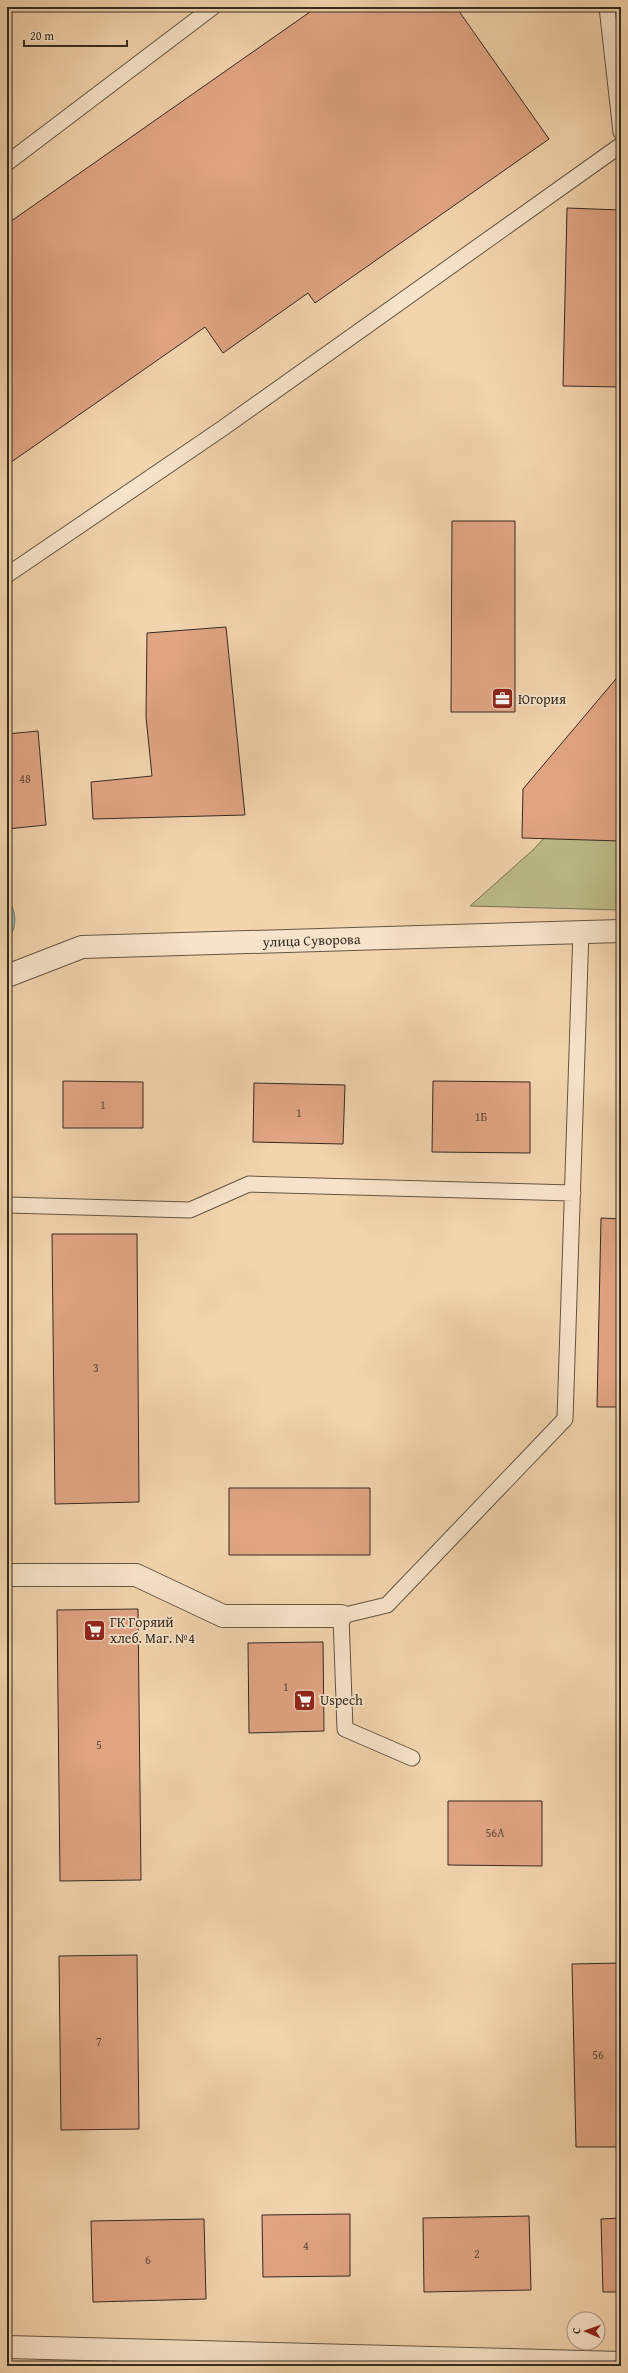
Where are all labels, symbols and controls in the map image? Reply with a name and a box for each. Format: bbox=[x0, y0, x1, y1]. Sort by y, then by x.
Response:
scale bar bbox=[24, 22, 127, 48]
text: 20 m bbox=[30, 27, 54, 44]
office icon: Югория bbox=[490, 686, 516, 712]
place label: Югория bbox=[518, 689, 566, 709]
house number: 48 bbox=[19, 770, 31, 787]
street label: улица Суворова bbox=[261, 929, 361, 952]
house number: 1 bbox=[100, 1096, 106, 1113]
house number: 1 bbox=[296, 1104, 302, 1121]
house number: 1Б bbox=[475, 1108, 487, 1125]
house number: 3 bbox=[93, 1359, 99, 1376]
place label: ГК Горяий хлеб. Маг. №4 bbox=[110, 1612, 195, 1648]
supermarket icon: ГК Горяий хлеб. Маг. №4 bbox=[82, 1617, 108, 1643]
house number: 1 bbox=[283, 1678, 289, 1695]
supermarket icon: Uspech bbox=[291, 1687, 317, 1713]
place label: Uspech bbox=[320, 1690, 363, 1710]
house number: 5 bbox=[96, 1736, 102, 1753]
house number: 56А bbox=[486, 1824, 505, 1841]
house number: 7 bbox=[96, 2033, 102, 2050]
house number: 56 bbox=[592, 2046, 604, 2063]
house number: 4 bbox=[303, 2237, 309, 2254]
house number: 2 bbox=[474, 2245, 480, 2262]
house number: 6 bbox=[145, 2251, 151, 2268]
north arrow bbox=[566, 2311, 606, 2351]
text: С bbox=[568, 2327, 584, 2334]

